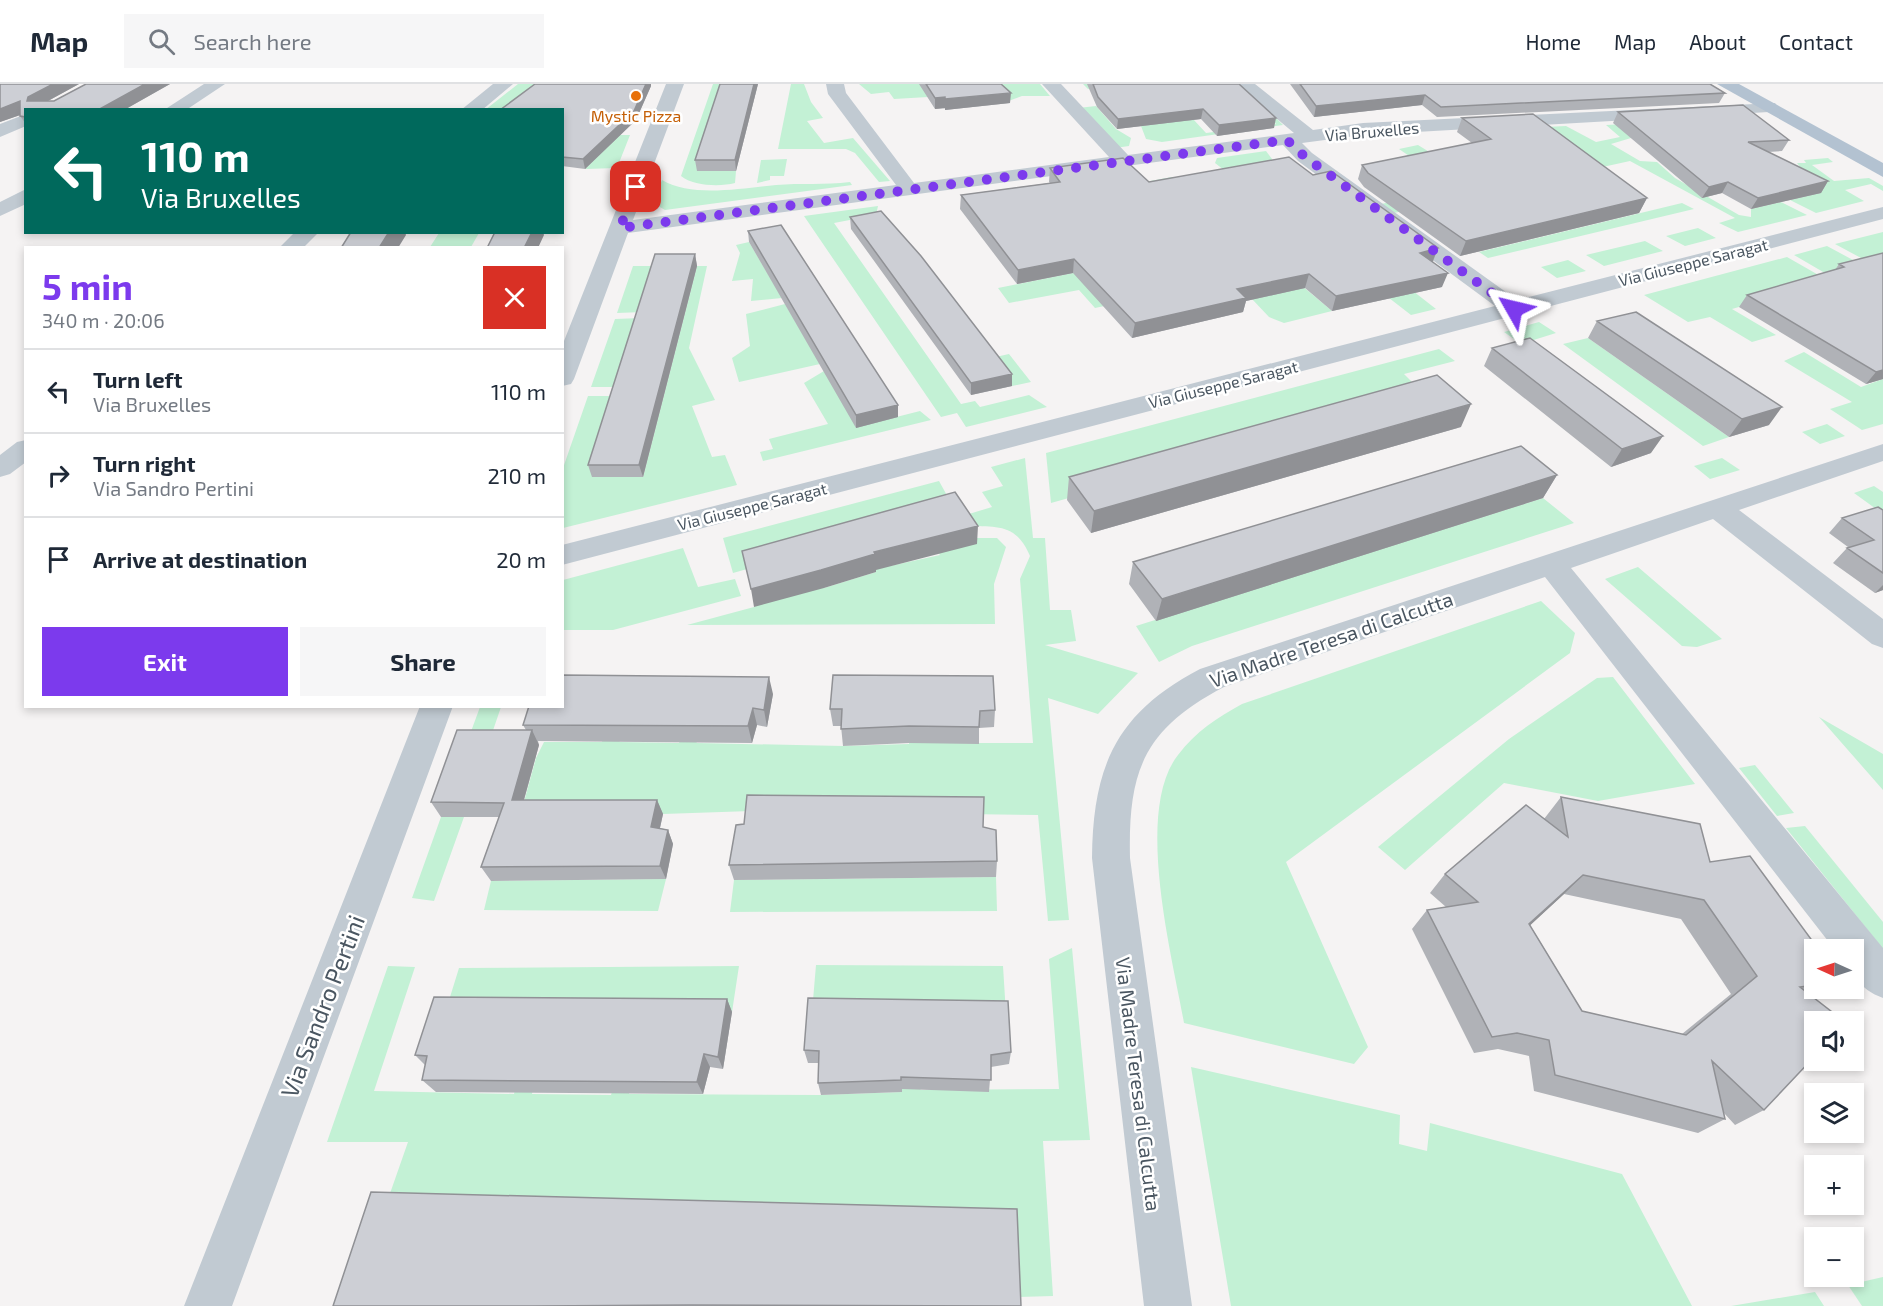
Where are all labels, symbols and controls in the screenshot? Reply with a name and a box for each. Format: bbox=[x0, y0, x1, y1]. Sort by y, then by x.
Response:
search box bbox=[124, 14, 544, 68]
text: Map bbox=[30, 24, 88, 58]
icon: search bbox=[145, 25, 178, 58]
text: Search here bbox=[193, 28, 312, 54]
text: Home bbox=[1525, 29, 1581, 54]
text: Map bbox=[1614, 29, 1656, 54]
text: About bbox=[1689, 29, 1746, 54]
text: Contact bbox=[1779, 29, 1853, 54]
marker: Mystic Pizza bbox=[629, 89, 643, 103]
place label: Mystic Pizza bbox=[591, 106, 681, 125]
street label: Via Bruxelles bbox=[1324, 117, 1420, 145]
text: 110 m bbox=[141, 130, 250, 180]
icon: left bbox=[42, 132, 120, 210]
pin bbox=[610, 161, 661, 212]
icon: arrive bbox=[619, 170, 652, 203]
text: Via Bruxelles bbox=[141, 181, 301, 213]
street label: Via Giuseppe Saragat bbox=[1616, 234, 1770, 290]
text: 5 min bbox=[42, 264, 133, 307]
button: close bbox=[483, 266, 546, 329]
position arrow bbox=[1482, 277, 1546, 341]
text: 340 m · 20:06 bbox=[42, 308, 165, 332]
street label: Via Giuseppe Saragat bbox=[1146, 356, 1300, 412]
text: Turn left bbox=[93, 366, 182, 392]
icon: left bbox=[42, 375, 75, 408]
text: 110 m bbox=[491, 378, 546, 404]
text: Via Bruxelles bbox=[93, 392, 211, 416]
text: Turn right bbox=[93, 450, 195, 476]
icon: right bbox=[42, 459, 75, 492]
text: 210 m bbox=[487, 462, 546, 488]
text: Via Sandro Pertini bbox=[93, 476, 254, 500]
street label: Via Giuseppe Saragat bbox=[675, 478, 829, 534]
icon: arrive bbox=[42, 543, 75, 576]
text: Arrive at destination bbox=[93, 546, 307, 572]
text: 20 m bbox=[496, 546, 546, 572]
street label: Via Madre Teresa di Calcutta bbox=[1206, 586, 1456, 692]
button: Exit bbox=[42, 627, 288, 696]
button: Share bbox=[300, 627, 546, 696]
street label: Via Sandro Pertini bbox=[274, 911, 370, 1101]
north arrow bbox=[1804, 939, 1864, 999]
map controls bbox=[1804, 939, 1864, 1287]
street label: Via Madre Teresa di Calcutta bbox=[1111, 956, 1167, 1212]
button: sound bbox=[1804, 1011, 1864, 1071]
button: layers bbox=[1804, 1083, 1864, 1143]
button: + bbox=[1804, 1155, 1864, 1215]
button: − bbox=[1804, 1227, 1864, 1287]

